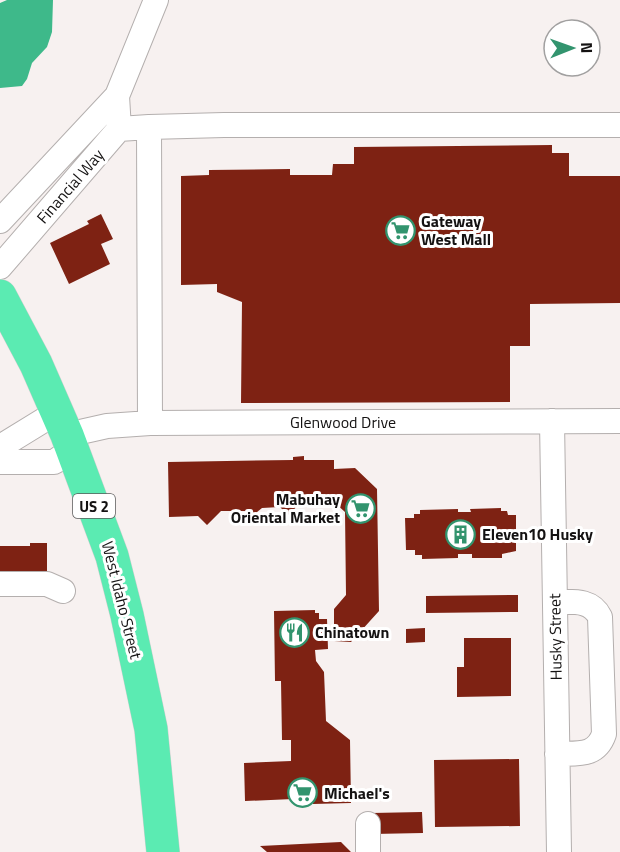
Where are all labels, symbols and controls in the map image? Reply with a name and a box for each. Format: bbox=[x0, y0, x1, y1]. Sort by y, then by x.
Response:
north arrow bbox=[542, 18, 602, 78]
text: N bbox=[575, 42, 599, 53]
street label: Financial Way bbox=[31, 143, 110, 229]
place label: Gateway West Mall bbox=[421, 209, 491, 251]
supermarket icon: Gateway West Mall bbox=[384, 214, 416, 246]
street label: Glenwood Drive bbox=[290, 410, 396, 434]
place label: Mabuhay Oriental Market bbox=[231, 487, 340, 529]
supermarket icon: Mabuhay Oriental Market bbox=[345, 492, 377, 524]
road number: US 2 bbox=[73, 494, 115, 518]
building icon: Eleven10 Husky bbox=[445, 518, 477, 550]
place label: Eleven10 Husky bbox=[482, 522, 593, 546]
street label: West Idaho Street bbox=[96, 539, 148, 662]
street label: Husky Street bbox=[542, 593, 568, 681]
restaurant icon: Chinatown bbox=[278, 616, 310, 648]
place label: Chinatown bbox=[315, 620, 389, 644]
supermarket icon: Michael's bbox=[287, 777, 319, 809]
place label: Michael's bbox=[324, 781, 390, 805]

